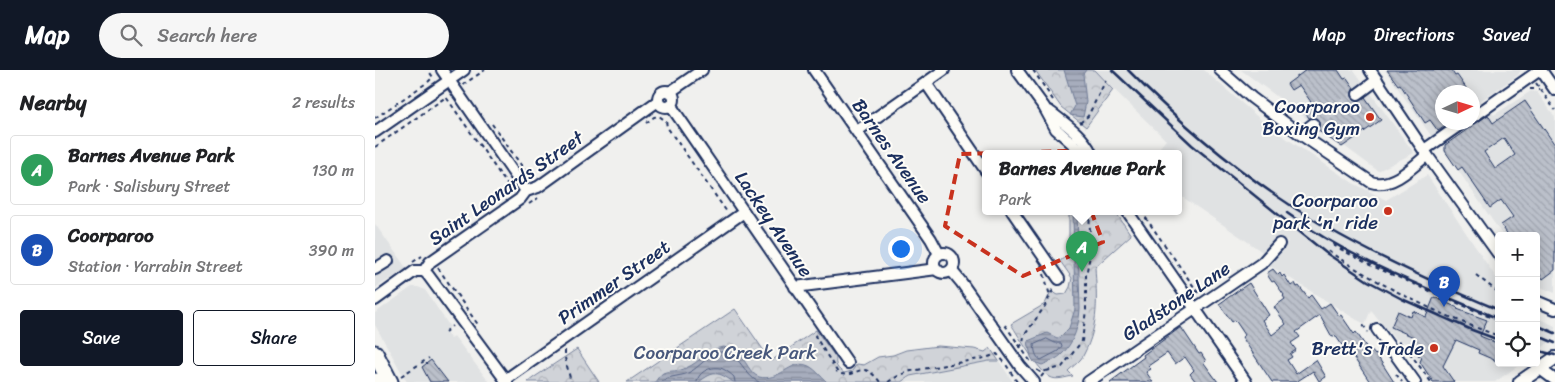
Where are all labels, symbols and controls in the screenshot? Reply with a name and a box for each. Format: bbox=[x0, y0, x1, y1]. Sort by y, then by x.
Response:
search box bbox=[99, 13, 449, 58]
text: Map bbox=[25, 14, 69, 56]
text: Search here bbox=[157, 19, 257, 52]
text: Map bbox=[1313, 19, 1346, 51]
text: Directions bbox=[1374, 19, 1455, 51]
text: Saved bbox=[1483, 19, 1530, 51]
icon: search bbox=[117, 21, 145, 49]
text: Nearby bbox=[20, 84, 86, 122]
north arrow bbox=[1435, 85, 1480, 130]
text: 2 results bbox=[292, 88, 355, 117]
place label: Coorparoo Boxing Gym bbox=[1262, 90, 1360, 145]
street label: Barnes Avenue bbox=[843, 91, 941, 211]
marker: Coorparoo Boxing Gym bbox=[1364, 111, 1376, 123]
street label: Saint Leonards Street bbox=[421, 121, 592, 254]
text: Barnes Avenue Park bbox=[68, 139, 235, 172]
popup bbox=[982, 150, 1182, 215]
text: Barnes Avenue Park bbox=[999, 152, 1165, 185]
text: A bbox=[32, 156, 42, 185]
text: 130 m bbox=[312, 156, 354, 185]
street label: Lackey Avenue bbox=[726, 164, 822, 284]
text: Park · Salisbury Street bbox=[68, 172, 230, 201]
place label: Coorparoo park 'n' ride bbox=[1272, 184, 1378, 239]
text: Park bbox=[999, 185, 1032, 214]
marker: Coorparoo park 'n' ride bbox=[1382, 205, 1394, 217]
text: Coorparoo bbox=[68, 219, 154, 252]
street label: Primmer Street bbox=[551, 231, 677, 333]
pin: A bbox=[1066, 231, 1098, 272]
map controls bbox=[1495, 232, 1540, 367]
button: + bbox=[1495, 232, 1540, 277]
text: B bbox=[32, 236, 42, 265]
text: 390 m bbox=[309, 236, 354, 265]
your location bbox=[888, 236, 914, 262]
text: Station · Yarrabin Street bbox=[68, 252, 243, 281]
street label: Gladstone Lane bbox=[1115, 252, 1237, 350]
pin: B bbox=[1428, 266, 1460, 307]
button: − bbox=[1495, 277, 1540, 322]
button: Save bbox=[20, 310, 183, 366]
button: Share bbox=[193, 310, 355, 366]
button: locate bbox=[1495, 322, 1540, 367]
place label: Brett's Trade bbox=[1311, 332, 1424, 365]
park label: Coorparoo Creek Park bbox=[634, 336, 817, 369]
marker: Brett's Trade bbox=[1428, 342, 1440, 354]

